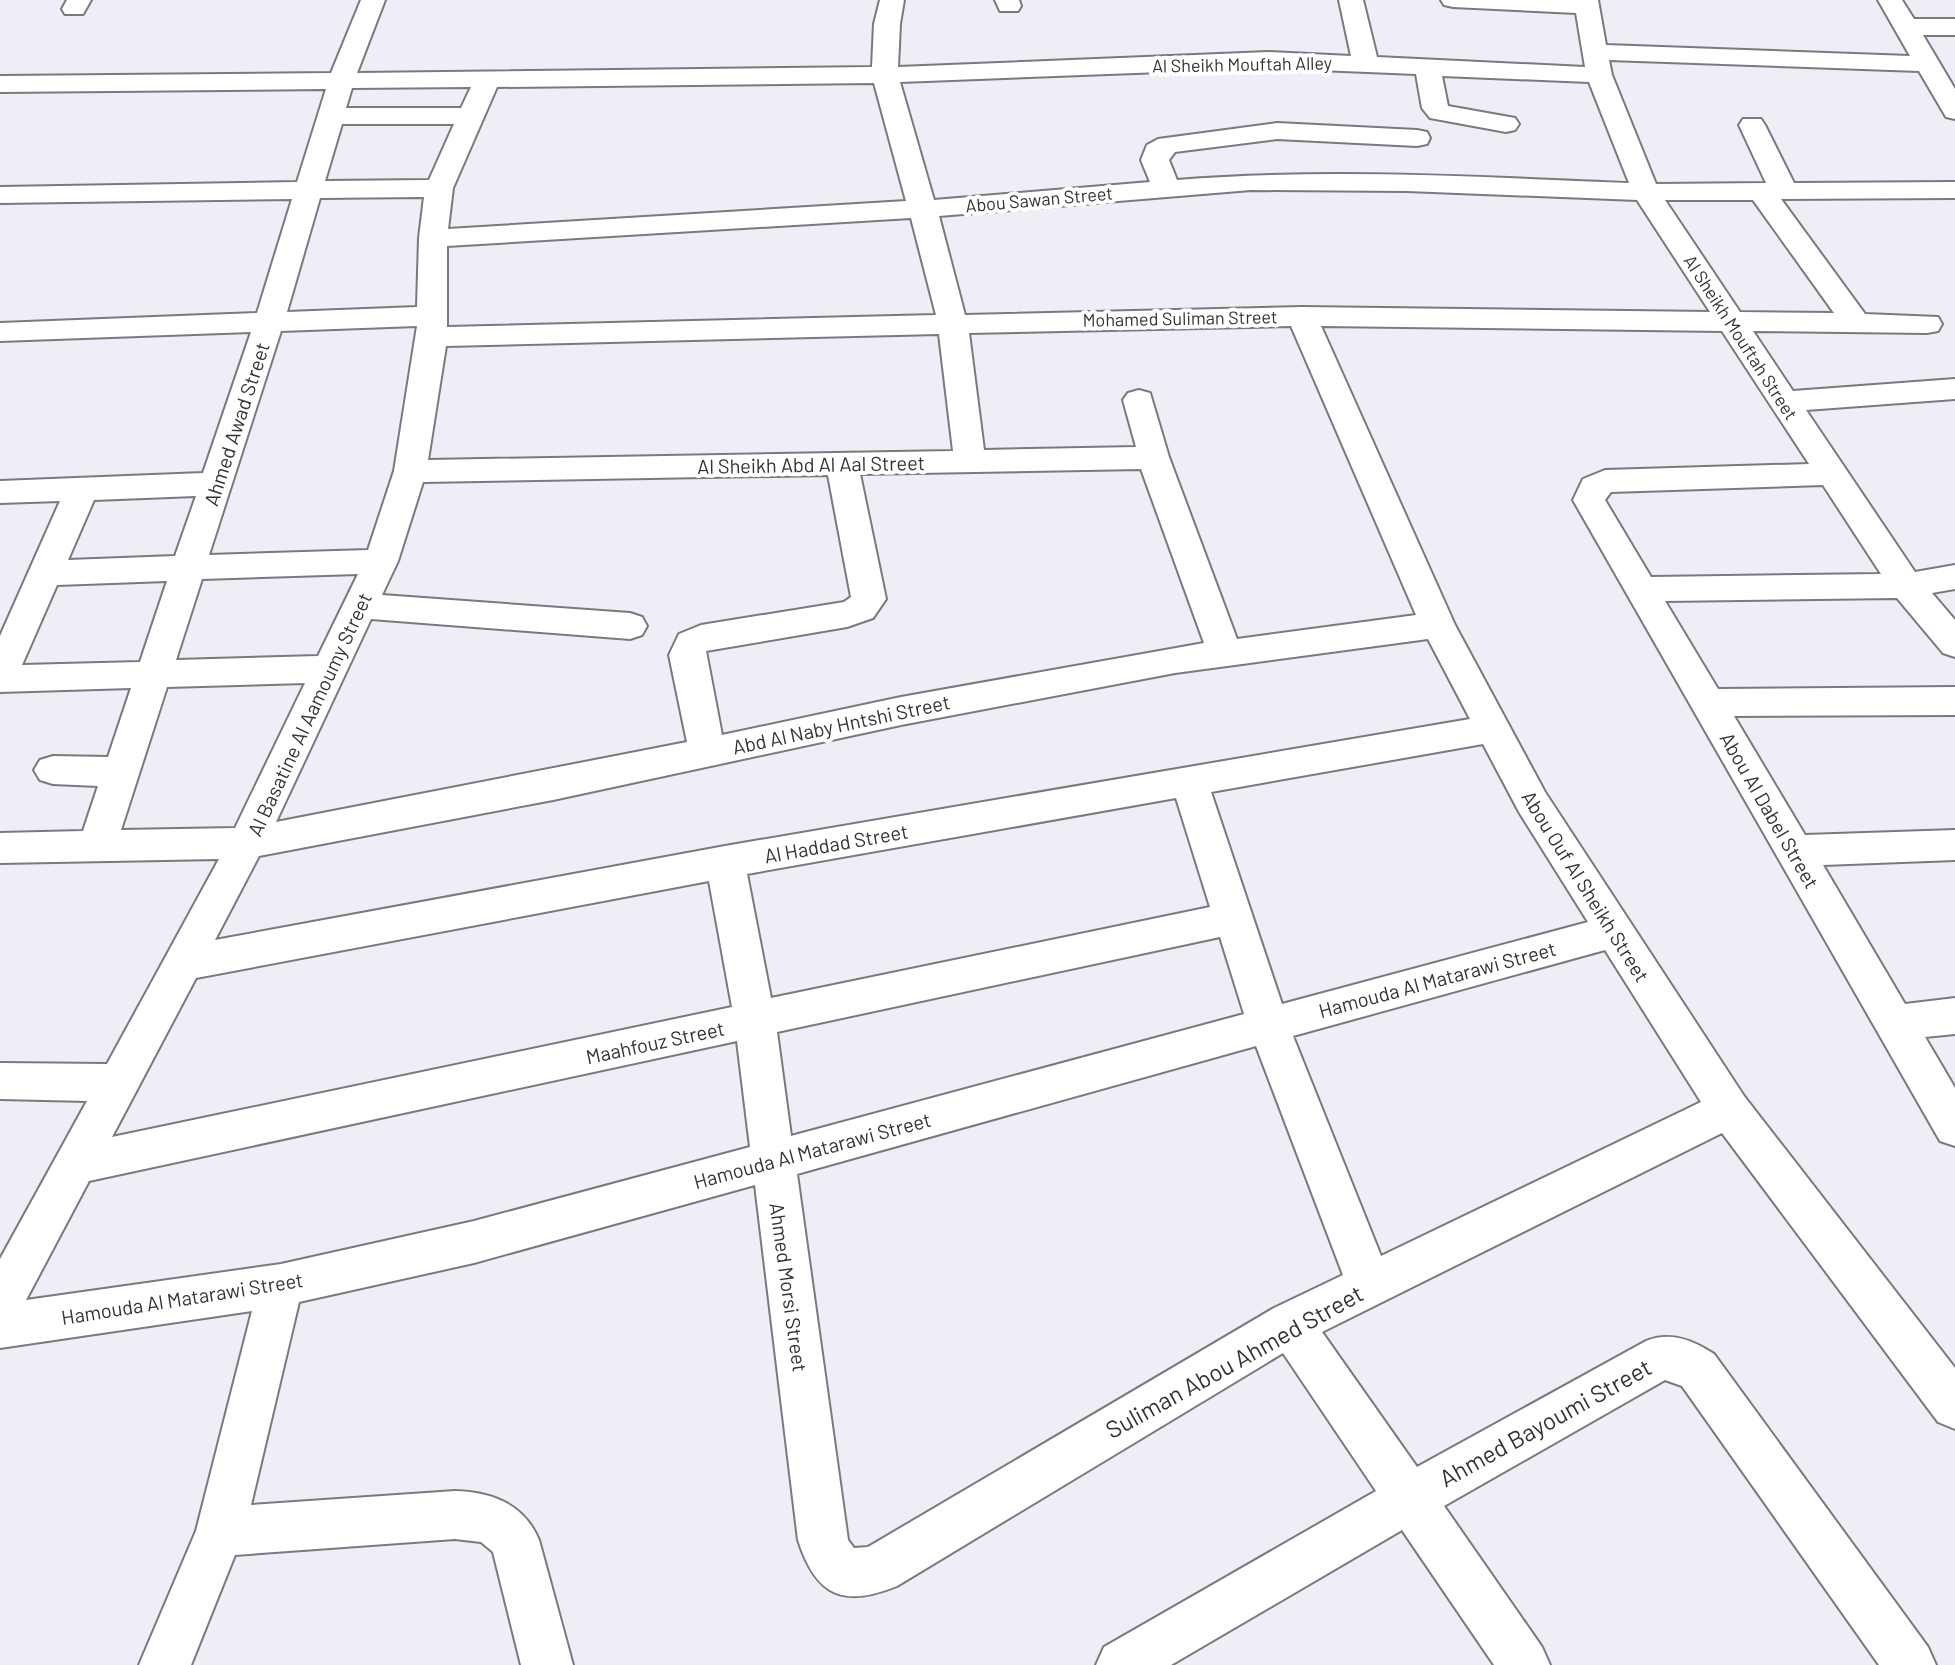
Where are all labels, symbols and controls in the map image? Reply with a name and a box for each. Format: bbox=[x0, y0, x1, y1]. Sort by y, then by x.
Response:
street label: Al Sheikh Mouftah Alley bbox=[1152, 51, 1332, 77]
street label: Abou Sawan Street bbox=[964, 182, 1114, 216]
street label: Al Sheikh Mouftah Street bbox=[1679, 250, 1803, 424]
street label: Mohamed Suliman Street bbox=[1082, 305, 1278, 331]
street label: Ahmed Awad Street bbox=[198, 339, 274, 509]
street label: Al Sheikh Abd Al Aal Street bbox=[697, 450, 925, 478]
street label: Al Basatine Al Aamoumy Street bbox=[242, 588, 376, 840]
street label: Abd Al Naby Hntshi Street bbox=[730, 689, 952, 759]
street label: Abou Al Dabel Street bbox=[1716, 728, 1824, 892]
street label: Abou Ouf Al Sheikh Street bbox=[1517, 786, 1655, 986]
street label: Al Haddad Street bbox=[762, 819, 910, 867]
street label: Hamouda Al Matarawi Street bbox=[1316, 936, 1558, 1022]
street label: Maahfouz Street bbox=[584, 1016, 726, 1068]
street label: Hamouda Al Matarawi Street bbox=[691, 1107, 933, 1193]
street label: Ahmed Morsi Street bbox=[765, 1201, 813, 1373]
street label: Hamouda Al Matarawi Street bbox=[59, 1267, 305, 1329]
street label: Suliman Abou Ahmed Street bbox=[1100, 1278, 1368, 1444]
street label: Ahmed Bayoumi Street bbox=[1434, 1352, 1656, 1492]

